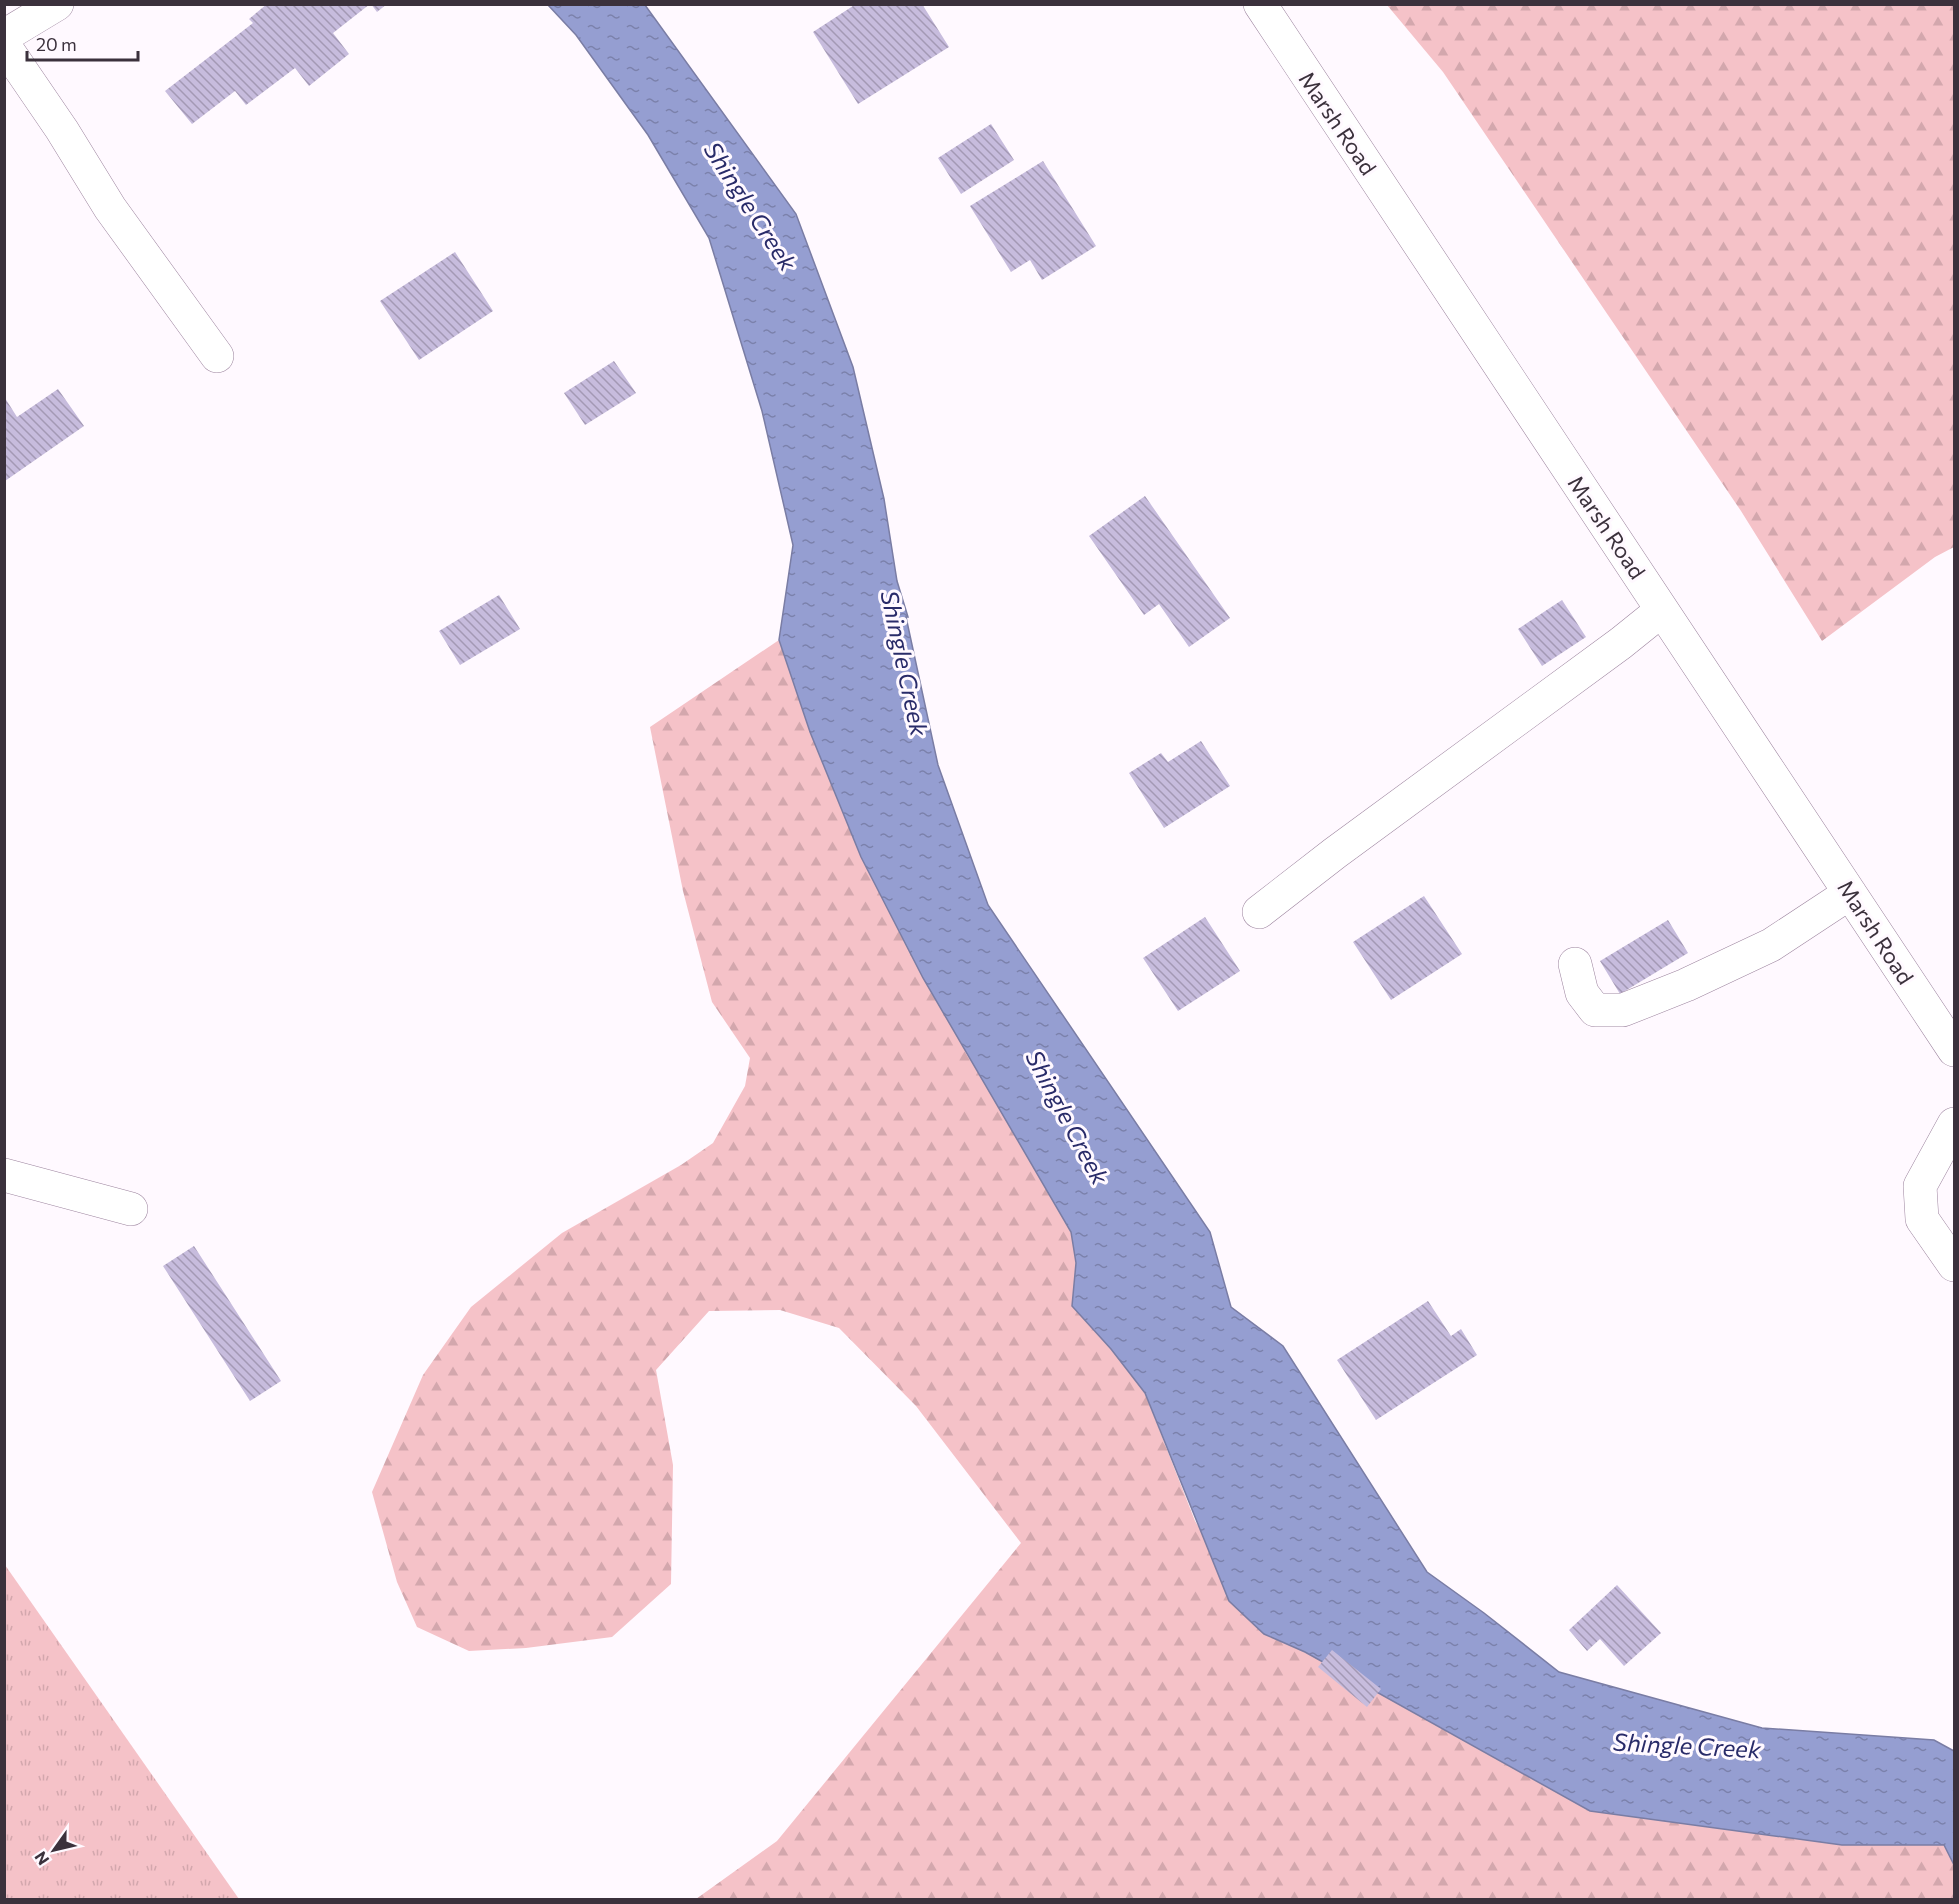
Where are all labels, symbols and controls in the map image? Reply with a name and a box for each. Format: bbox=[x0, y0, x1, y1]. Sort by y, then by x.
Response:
scale bar bbox=[27, 24, 138, 62]
text: 20 m bbox=[36, 33, 77, 55]
street label: Marsh Road bbox=[1294, 66, 1382, 180]
water label: Shingle Creek bbox=[699, 136, 804, 277]
street label: Marsh Road bbox=[1563, 470, 1651, 584]
water label: Shingle Creek bbox=[875, 588, 935, 739]
street label: Marsh Road bbox=[1832, 875, 1920, 989]
water label: Shingle Creek bbox=[1020, 1045, 1116, 1190]
water label: Shingle Creek bbox=[1612, 1727, 1763, 1763]
north arrow bbox=[24, 1820, 84, 1880]
text: N bbox=[30, 1848, 52, 1869]

